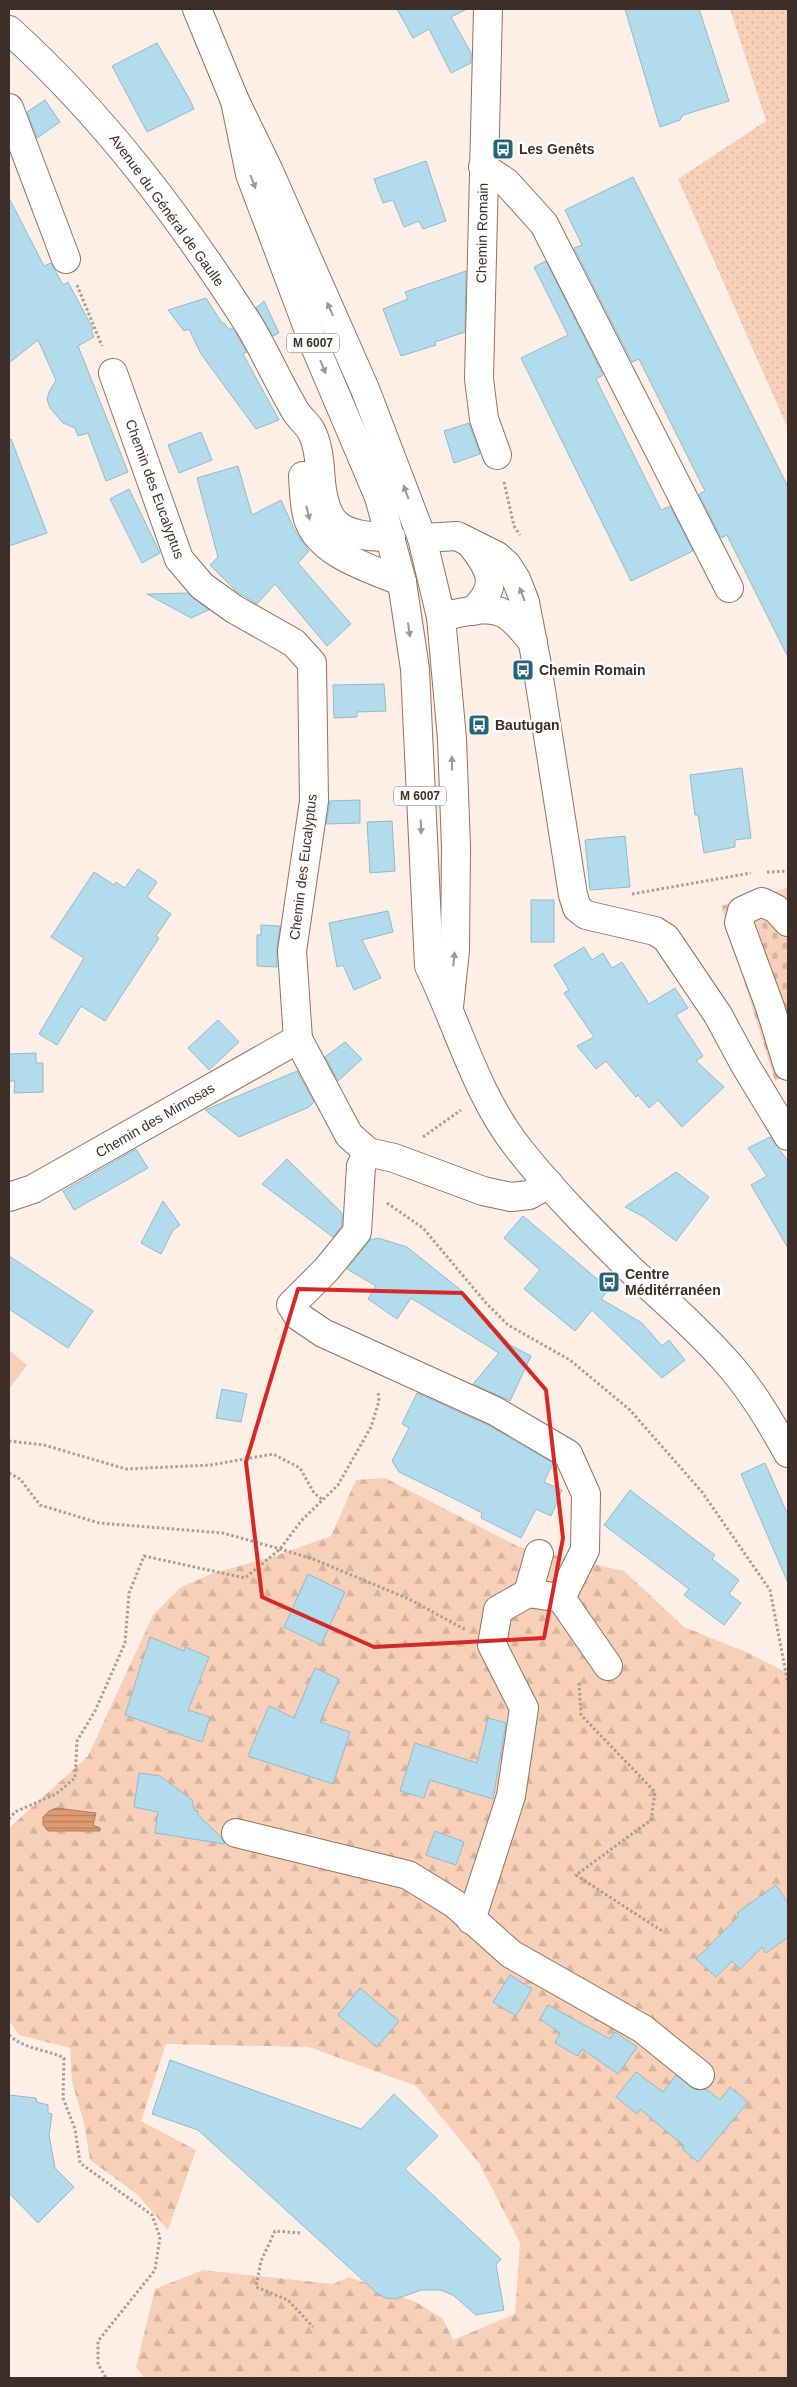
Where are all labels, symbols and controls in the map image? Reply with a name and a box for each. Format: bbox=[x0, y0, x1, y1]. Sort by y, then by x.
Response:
street label: Avenue du Général de Gaulle bbox=[106, 131, 228, 289]
bus stop icon: Les Genêts bbox=[491, 137, 515, 161]
place label: Les Genêts bbox=[519, 141, 595, 157]
one-way arrow bbox=[250, 175, 257, 190]
street label: Chemin Romain bbox=[473, 183, 491, 283]
one-way arrow bbox=[326, 302, 334, 316]
road number: M 6007 bbox=[287, 333, 339, 352]
one-way arrow bbox=[319, 360, 327, 375]
street label: Chemin des Eucalyptus bbox=[122, 417, 188, 561]
one-way arrow bbox=[402, 484, 409, 499]
one-way arrow bbox=[304, 506, 312, 521]
one-way arrow bbox=[518, 586, 526, 601]
one-way arrow bbox=[406, 622, 414, 638]
bus stop icon: Chemin Romain bbox=[511, 658, 535, 682]
place label: Chemin Romain bbox=[539, 662, 646, 678]
bus stop icon: Bautugan bbox=[467, 713, 491, 737]
place label: Bautugan bbox=[495, 717, 560, 733]
one-way arrow bbox=[448, 755, 456, 771]
road number: M 6007 bbox=[394, 786, 446, 806]
street label: Chemin des Eucalyptus bbox=[286, 793, 320, 941]
one-way arrow bbox=[418, 819, 426, 835]
one-way arrow bbox=[450, 950, 458, 966]
street label: Chemin des Mimosas bbox=[93, 1079, 217, 1161]
place label: Centre Méditérranéen bbox=[625, 1266, 721, 1298]
bus stop icon: Centre Méditérranéen bbox=[597, 1270, 621, 1294]

